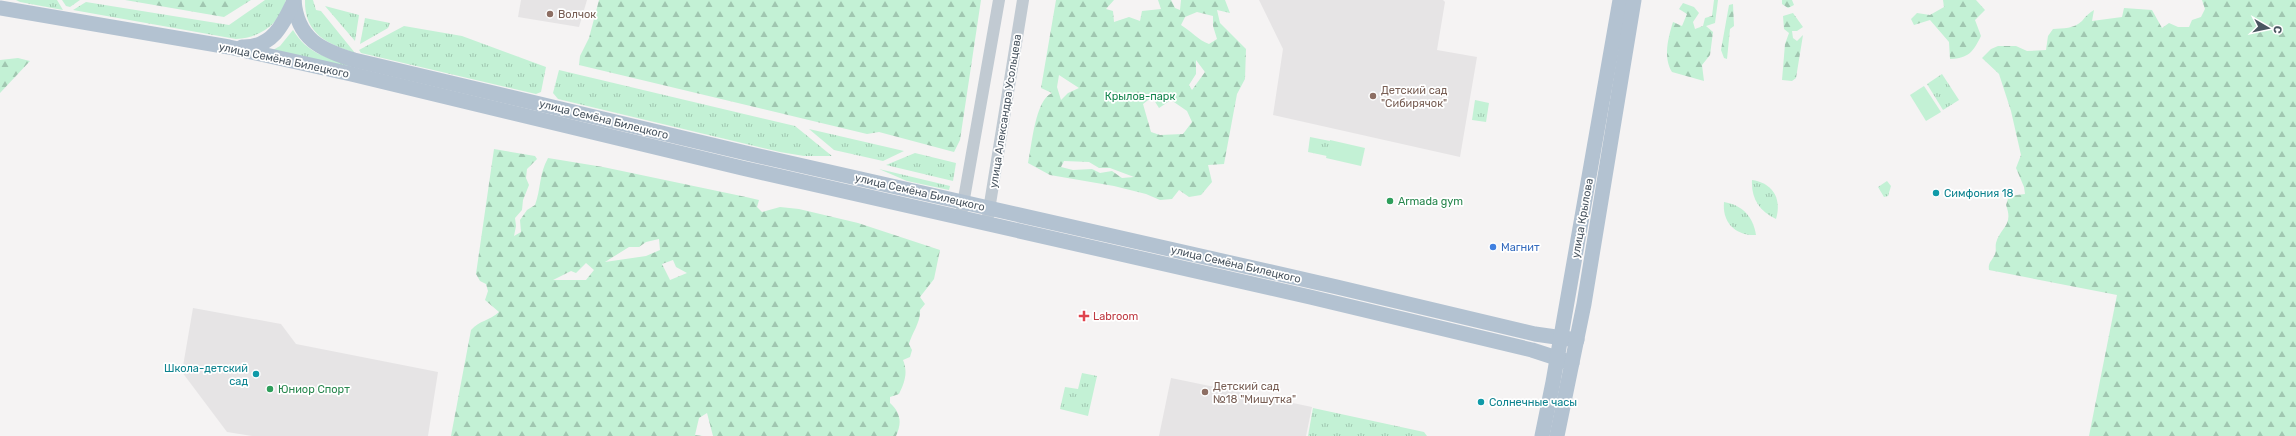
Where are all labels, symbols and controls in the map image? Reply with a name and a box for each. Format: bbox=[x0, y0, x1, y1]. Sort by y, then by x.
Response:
place label: Волчок bbox=[558, 8, 596, 21]
north arrow bbox=[2248, 8, 2288, 48]
marker: Волчок bbox=[545, 9, 555, 19]
text: С bbox=[2270, 25, 2284, 35]
street label: улица Александра Усольцева bbox=[987, 33, 1024, 189]
street label: улица Семёна Билецкого bbox=[218, 40, 350, 81]
place label: Детский сад "Сибирячок" bbox=[1381, 84, 1448, 110]
park label: Крылов-парк bbox=[1105, 90, 1175, 103]
marker: Детский сад "Сибирячок" bbox=[1368, 91, 1378, 101]
street label: улица Семёна Билецкого bbox=[538, 97, 670, 142]
street label: улица Семёна Билецкого bbox=[854, 171, 986, 214]
street label: улица Крылова bbox=[1569, 177, 1596, 259]
place label: Симфония 18 bbox=[1944, 187, 2014, 200]
marker: Симфония 18 bbox=[1931, 188, 1941, 198]
place label: Armada gym bbox=[1398, 195, 1463, 208]
marker: Armada gym bbox=[1385, 196, 1395, 206]
place label: Магнит bbox=[1501, 241, 1540, 254]
marker: Магнит bbox=[1488, 242, 1498, 252]
street label: улица Семёна Билецкого bbox=[1170, 243, 1302, 286]
marker: Labroom bbox=[1078, 310, 1090, 322]
place label: Labroom bbox=[1093, 310, 1139, 323]
place label: Школа-детский сад bbox=[164, 362, 248, 388]
marker: Школа-детский сад bbox=[251, 369, 261, 379]
place label: Детский сад №18 "Мишутка" bbox=[1213, 380, 1296, 406]
place label: Юниор Спорт bbox=[278, 383, 350, 396]
marker: Юниор Спорт bbox=[265, 384, 275, 394]
marker: Детский сад №18 "Мишутка" bbox=[1200, 387, 1210, 397]
place label: Солнечные часы bbox=[1489, 396, 1577, 409]
marker: Солнечные часы bbox=[1476, 397, 1486, 407]

